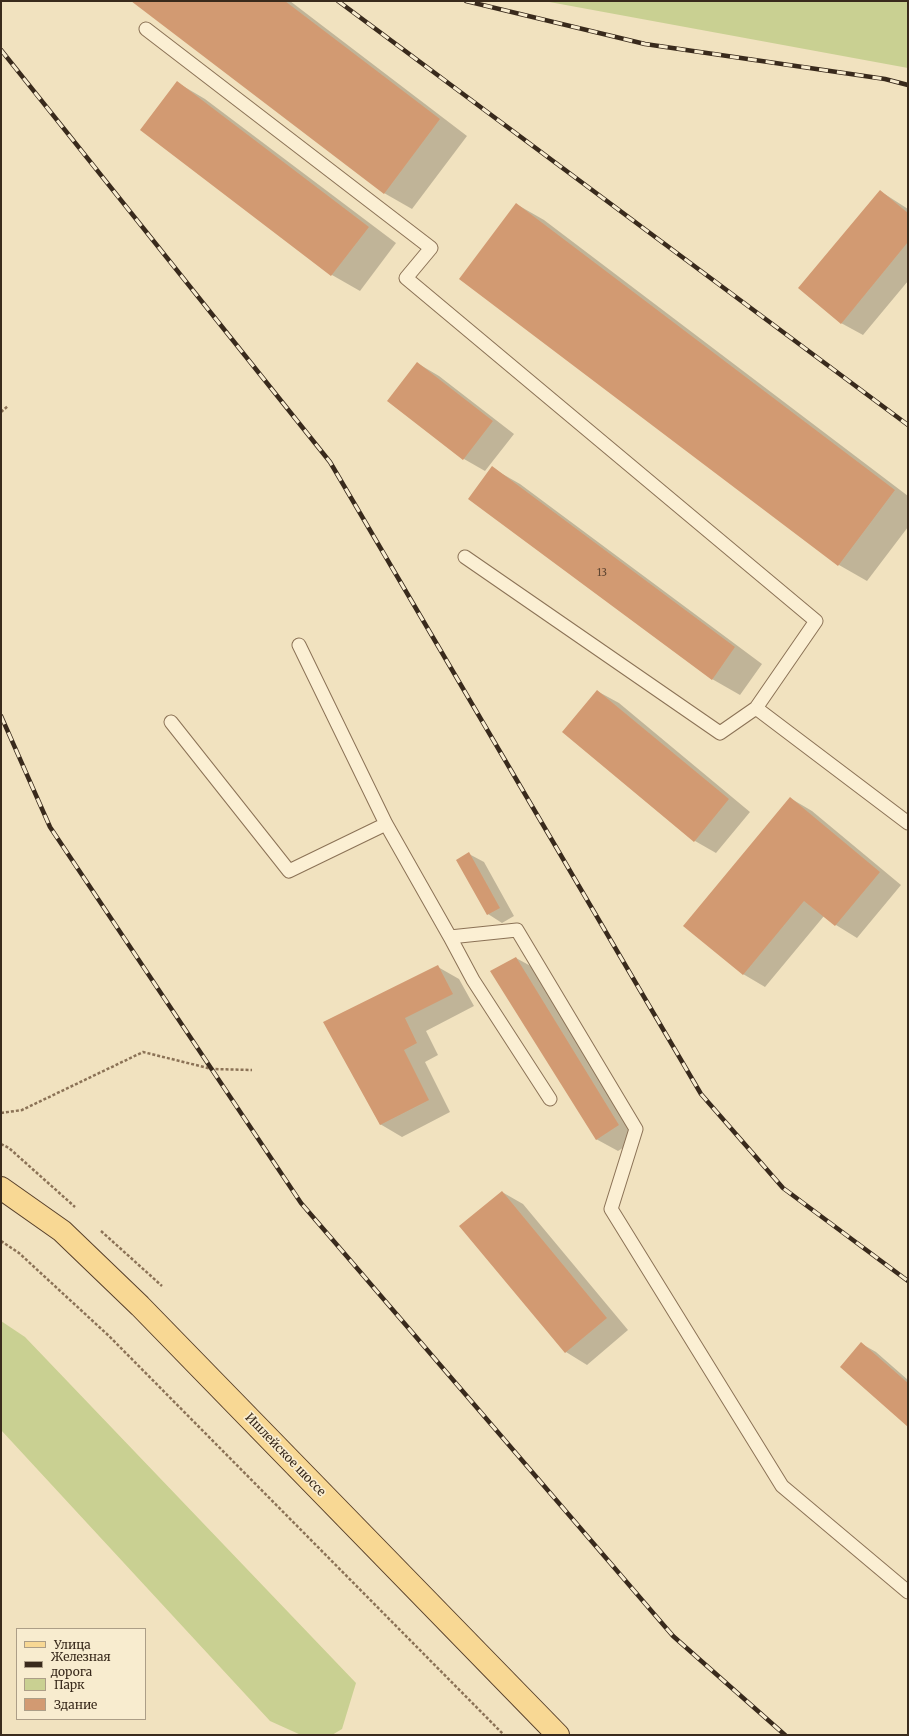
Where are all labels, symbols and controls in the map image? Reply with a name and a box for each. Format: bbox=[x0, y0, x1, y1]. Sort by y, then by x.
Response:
house number: 13 bbox=[597, 567, 607, 579]
street label: Ишлейское шоссе bbox=[242, 1411, 328, 1499]
legend bbox=[16, 1628, 146, 1720]
text: Улица bbox=[54, 1637, 91, 1652]
text: Железная дорога bbox=[51, 1649, 111, 1679]
text: Парк bbox=[54, 1677, 85, 1692]
text: Здание bbox=[54, 1697, 97, 1712]

